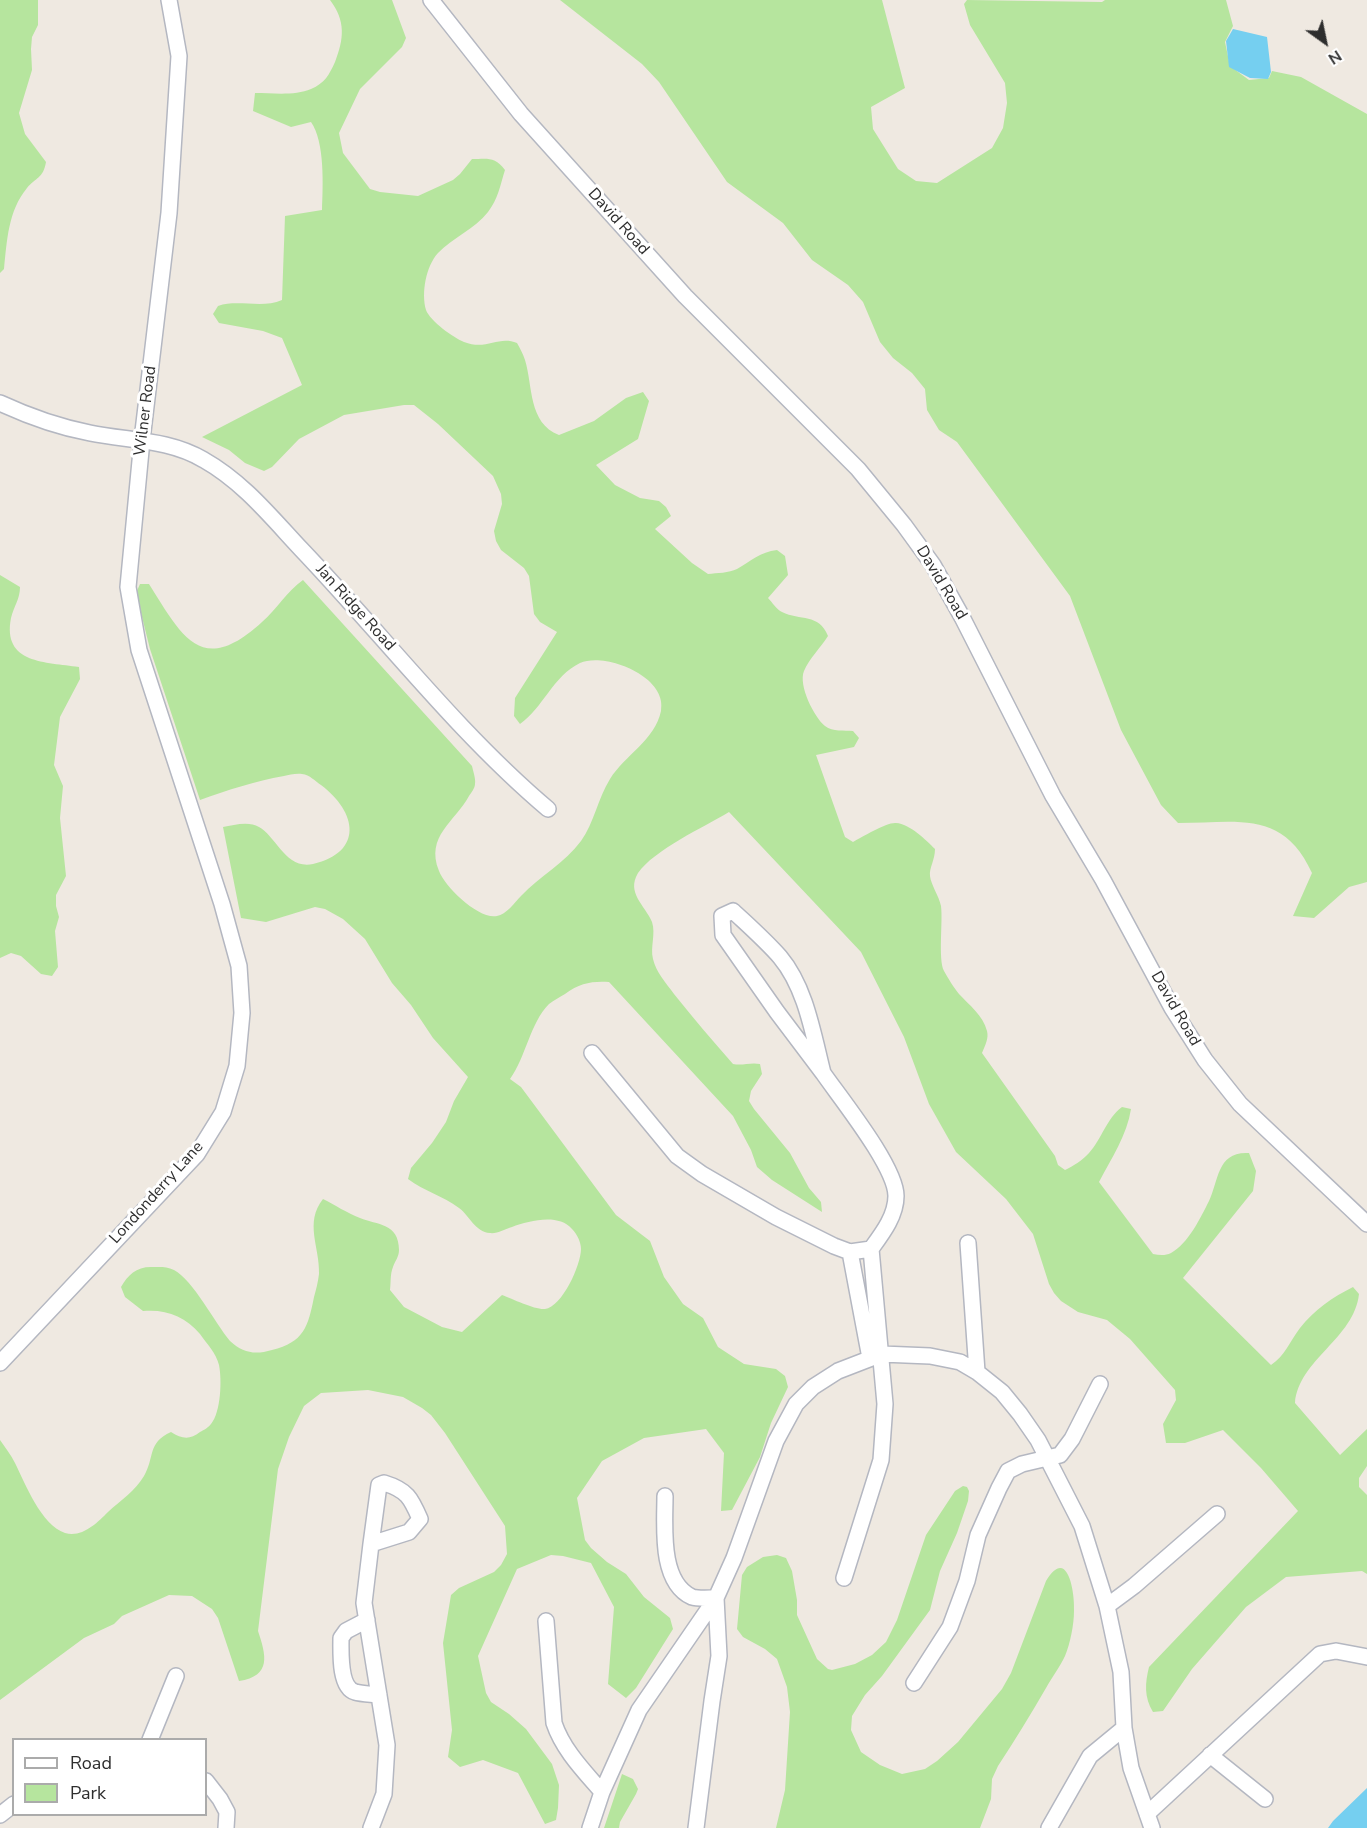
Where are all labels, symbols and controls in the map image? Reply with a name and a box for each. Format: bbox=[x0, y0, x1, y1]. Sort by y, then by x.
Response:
north arrow bbox=[1295, 12, 1355, 72]
text: N bbox=[1324, 45, 1346, 70]
street label: David Road bbox=[583, 185, 653, 259]
street label: Wilner Road bbox=[131, 365, 161, 457]
street label: David Road bbox=[911, 543, 971, 623]
street label: Jan Ridge Road bbox=[311, 561, 399, 655]
street label: David Road bbox=[1146, 968, 1204, 1050]
street label: Londonderry Lane bbox=[106, 1138, 208, 1248]
legend bbox=[12, 1738, 207, 1816]
text: Road bbox=[70, 1751, 112, 1775]
text: Park bbox=[70, 1781, 106, 1805]

